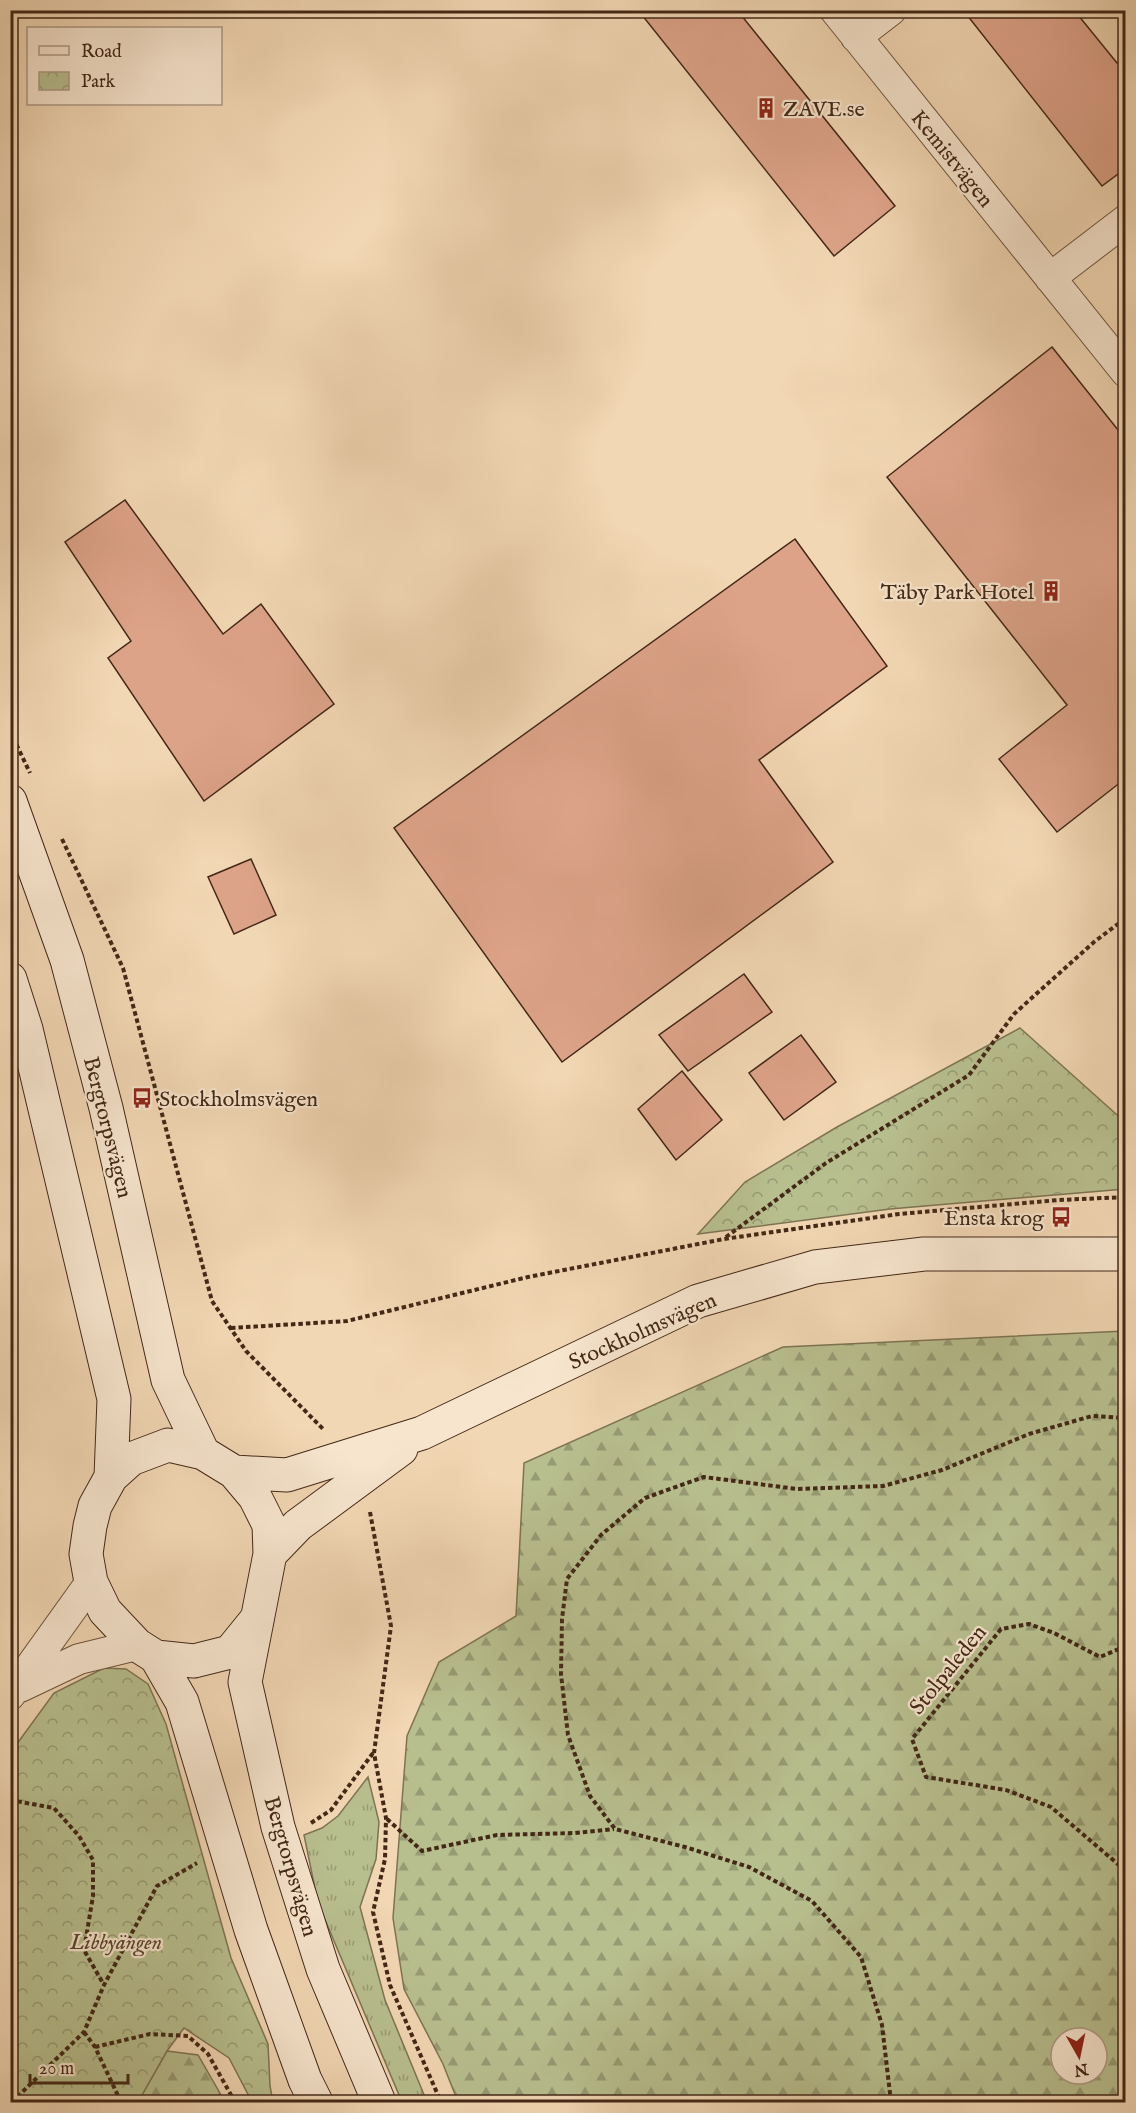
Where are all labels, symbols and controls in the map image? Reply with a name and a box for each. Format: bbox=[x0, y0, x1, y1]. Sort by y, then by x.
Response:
legend bbox=[27, 27, 222, 105]
text: Road bbox=[81, 41, 122, 64]
text: Park bbox=[81, 71, 116, 94]
building icon: ZAVE.se bbox=[754, 96, 778, 120]
place label: ZAVE.se bbox=[783, 96, 865, 124]
street label: Kemistvägen bbox=[904, 105, 999, 214]
place label: Täby Park Hotel bbox=[881, 579, 1034, 607]
building icon: Täby Park Hotel bbox=[1039, 579, 1063, 603]
street label: Bergtorpsvägen bbox=[76, 1054, 138, 1201]
bus stop icon: Stockholmsvägen bbox=[130, 1086, 154, 1110]
place label: Stockholmsvägen bbox=[159, 1086, 318, 1114]
place label: Ensta krog bbox=[944, 1205, 1045, 1233]
bus stop icon: Ensta krog bbox=[1049, 1205, 1073, 1229]
street label: Stockholmsvägen bbox=[565, 1287, 721, 1377]
street label: Stolpaleden bbox=[904, 1619, 993, 1721]
street label: Bergtorpsvägen bbox=[257, 1793, 324, 1940]
park label: Libbyängen bbox=[69, 1929, 162, 1957]
north arrow bbox=[1049, 2026, 1109, 2086]
scale bar bbox=[30, 2047, 128, 2085]
text: 20 m bbox=[39, 2058, 74, 2081]
text: N bbox=[1072, 2058, 1090, 2080]

